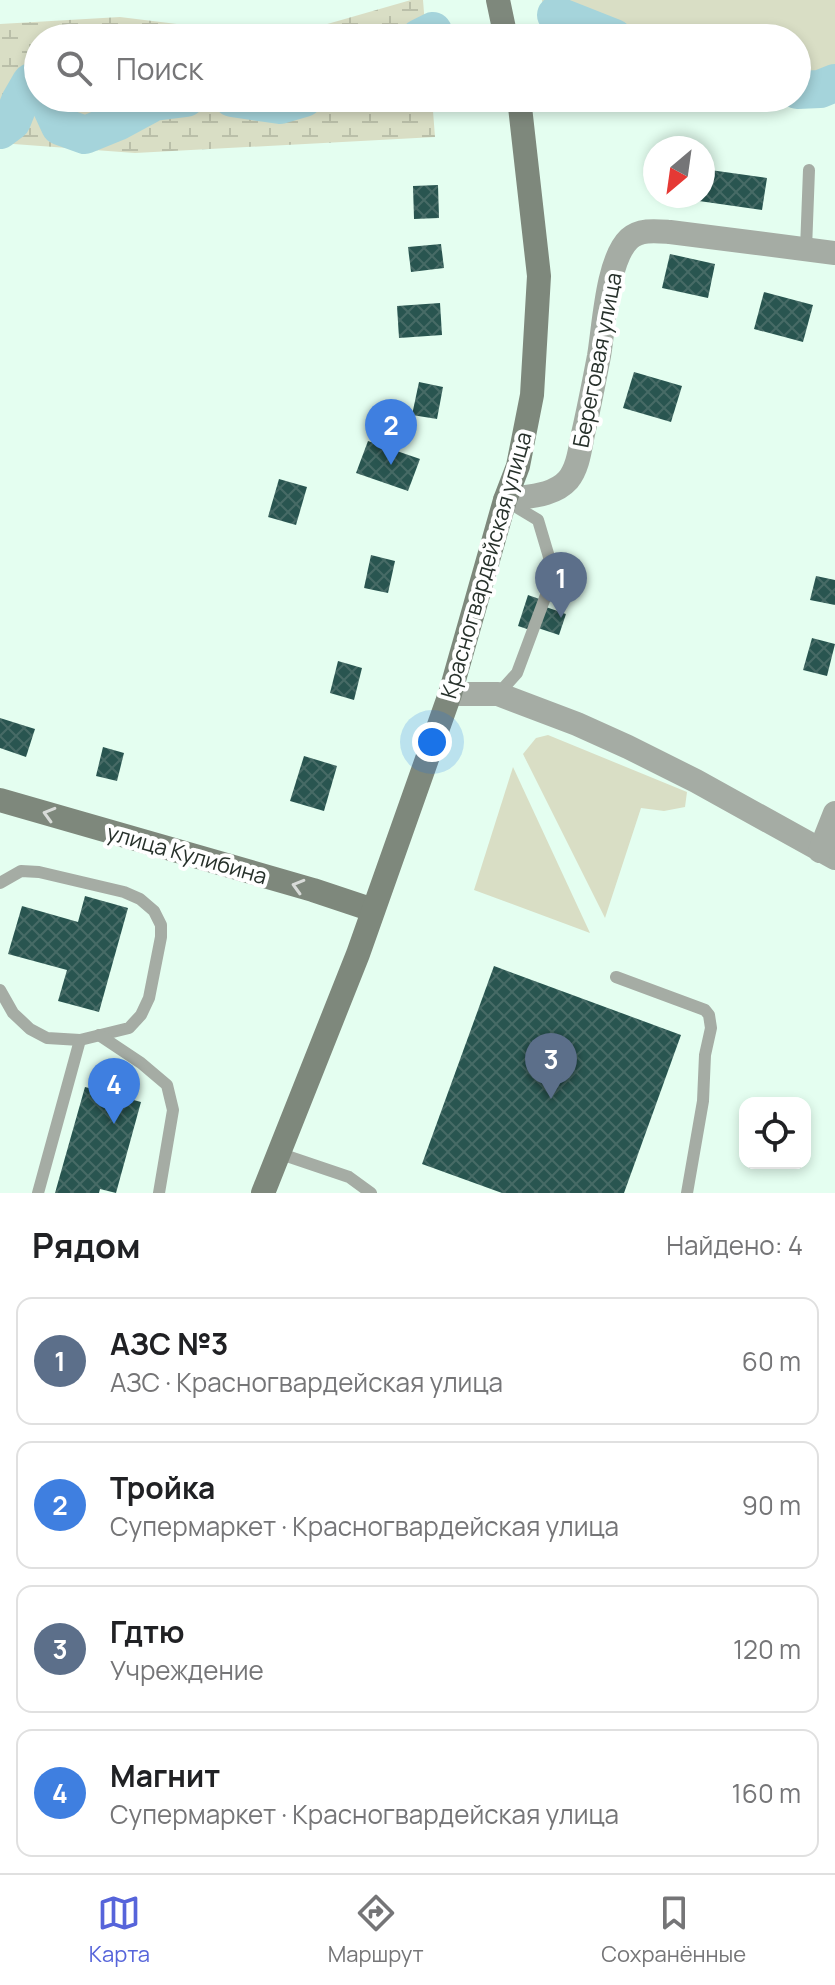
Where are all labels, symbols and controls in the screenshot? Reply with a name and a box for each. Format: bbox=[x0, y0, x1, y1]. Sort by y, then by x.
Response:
search box bbox=[24, 24, 811, 112]
icon: search bbox=[52, 46, 96, 90]
text: Поиск bbox=[116, 48, 203, 89]
north arrow bbox=[643, 136, 715, 208]
street label: Береговая улица bbox=[565, 270, 629, 450]
pin: 2 bbox=[365, 399, 417, 465]
street label: Красногвардейская улица bbox=[434, 428, 538, 702]
pin: 1 bbox=[535, 552, 587, 618]
your location bbox=[412, 722, 452, 762]
one-way arrow bbox=[42, 807, 56, 823]
street label: улица Кулибина bbox=[103, 817, 271, 891]
one-way arrow bbox=[292, 879, 306, 895]
pin: 3 bbox=[525, 1033, 577, 1099]
pin: 4 bbox=[88, 1058, 140, 1124]
map controls bbox=[739, 1097, 811, 1169]
button: locate bbox=[739, 1097, 811, 1169]
text: Рядом bbox=[32, 1222, 141, 1268]
text: Найдено: 4 bbox=[666, 1227, 803, 1263]
text: АЗС №3 bbox=[110, 1323, 229, 1364]
text: 1 bbox=[54, 1343, 66, 1379]
text: 60 m bbox=[742, 1343, 801, 1379]
text: АЗС · Красногвардейская улица bbox=[110, 1364, 503, 1400]
text: Тройка bbox=[110, 1467, 215, 1508]
text: 2 bbox=[52, 1487, 68, 1523]
text: 90 m bbox=[742, 1487, 801, 1523]
text: Супермаркет · Красногвардейская улица bbox=[110, 1508, 619, 1544]
text: Гдтю bbox=[110, 1611, 184, 1652]
text: 3 bbox=[52, 1631, 68, 1667]
text: 120 m bbox=[733, 1631, 801, 1667]
text: Учреждение bbox=[110, 1652, 264, 1688]
text: Магнит bbox=[110, 1755, 220, 1796]
text: 4 bbox=[52, 1775, 68, 1811]
text: 160 m bbox=[732, 1775, 801, 1811]
text: Супермаркет · Красногвардейская улица bbox=[110, 1796, 619, 1832]
tab: Карта bbox=[89, 1891, 150, 1969]
tab: Маршрут bbox=[328, 1891, 424, 1969]
tab: Сохранённые bbox=[601, 1891, 746, 1969]

